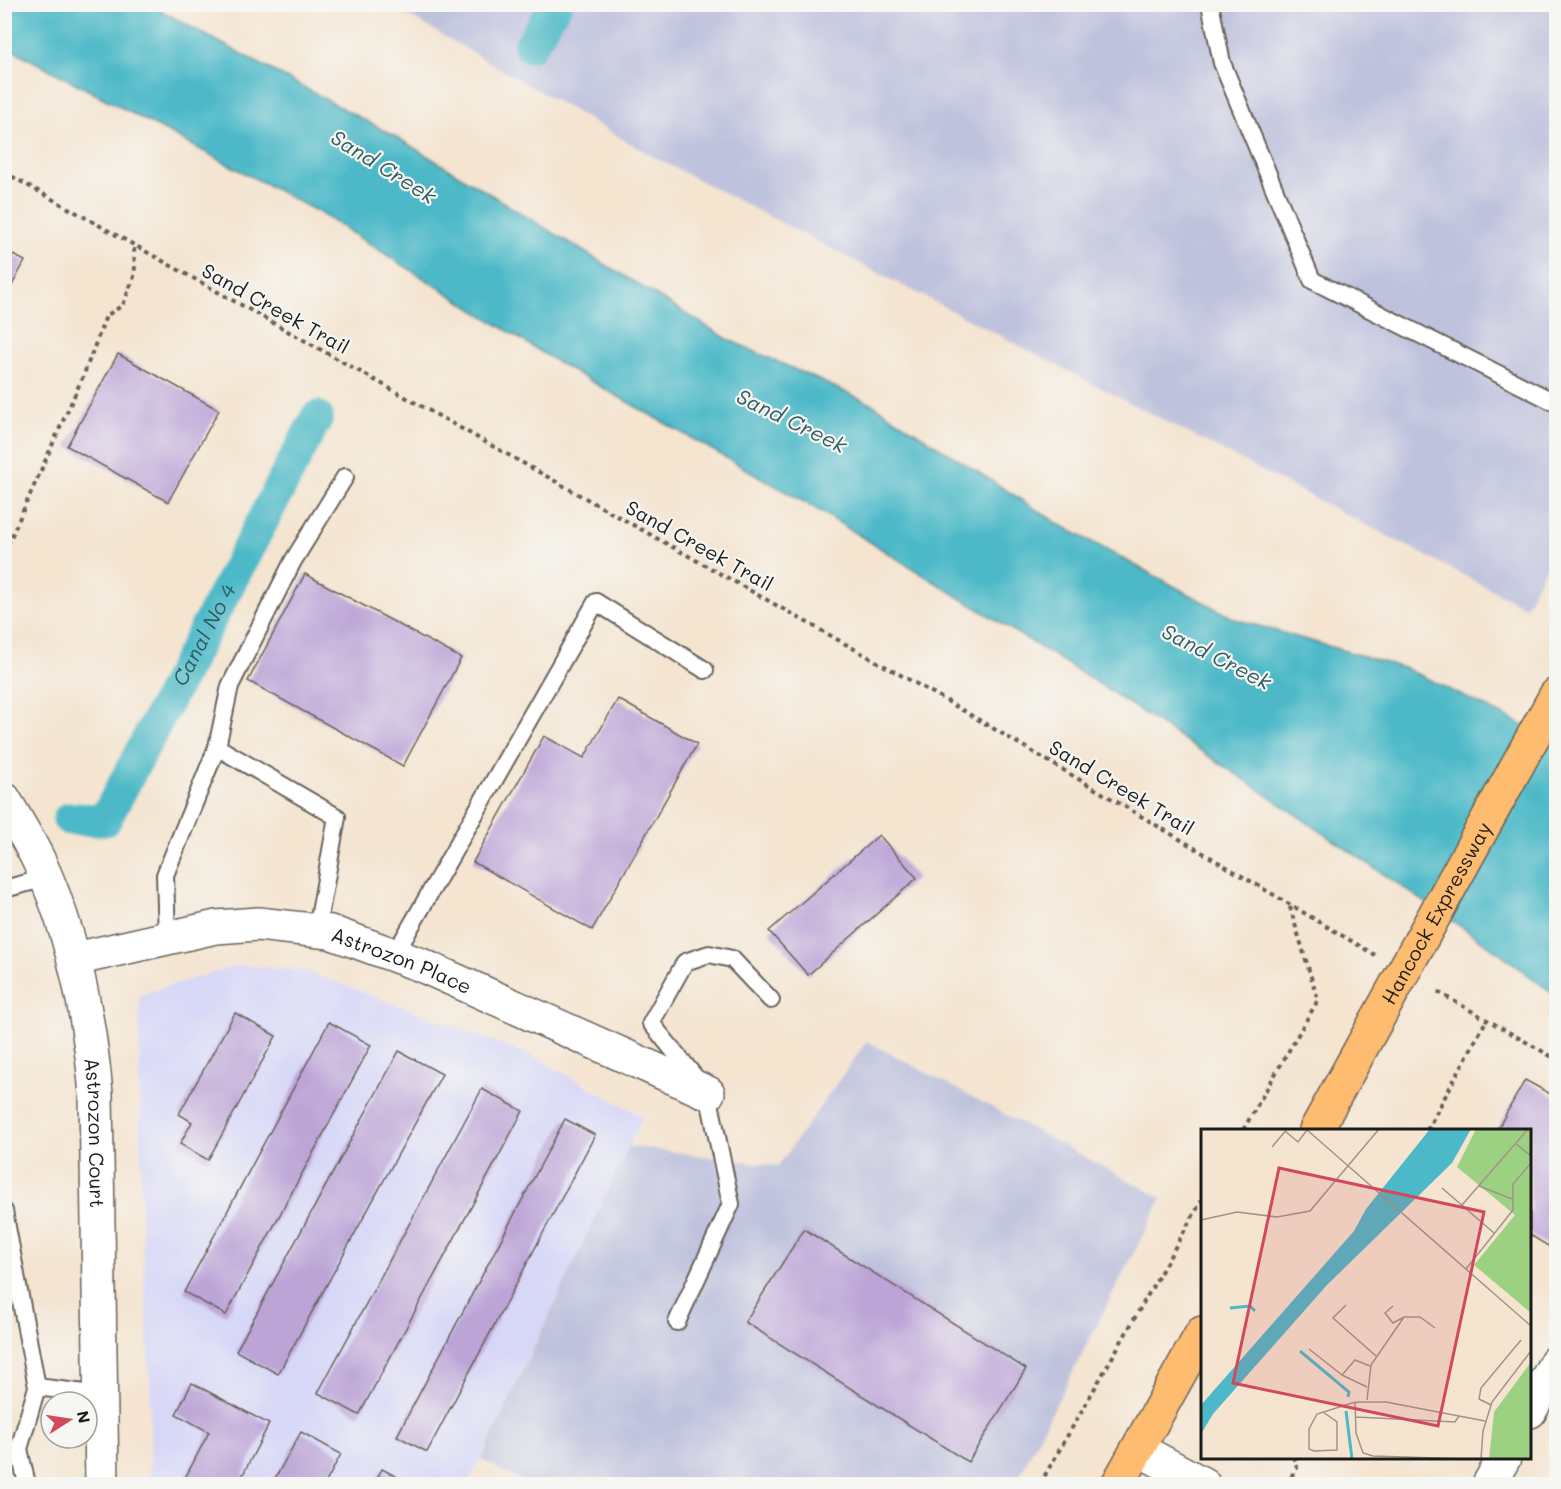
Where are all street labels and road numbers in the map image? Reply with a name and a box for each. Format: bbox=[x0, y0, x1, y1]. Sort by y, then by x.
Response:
street label: Sand Creek Trail bbox=[198, 257, 354, 359]
street label: Sand Creek Trail bbox=[622, 494, 778, 596]
street label: Sand Creek Trail bbox=[1045, 733, 1199, 841]
street label: Hancock Expressway bbox=[1375, 817, 1497, 1009]
street label: Astrozon Place bbox=[328, 921, 476, 999]
street label: Astrozon Court bbox=[79, 1056, 111, 1208]

